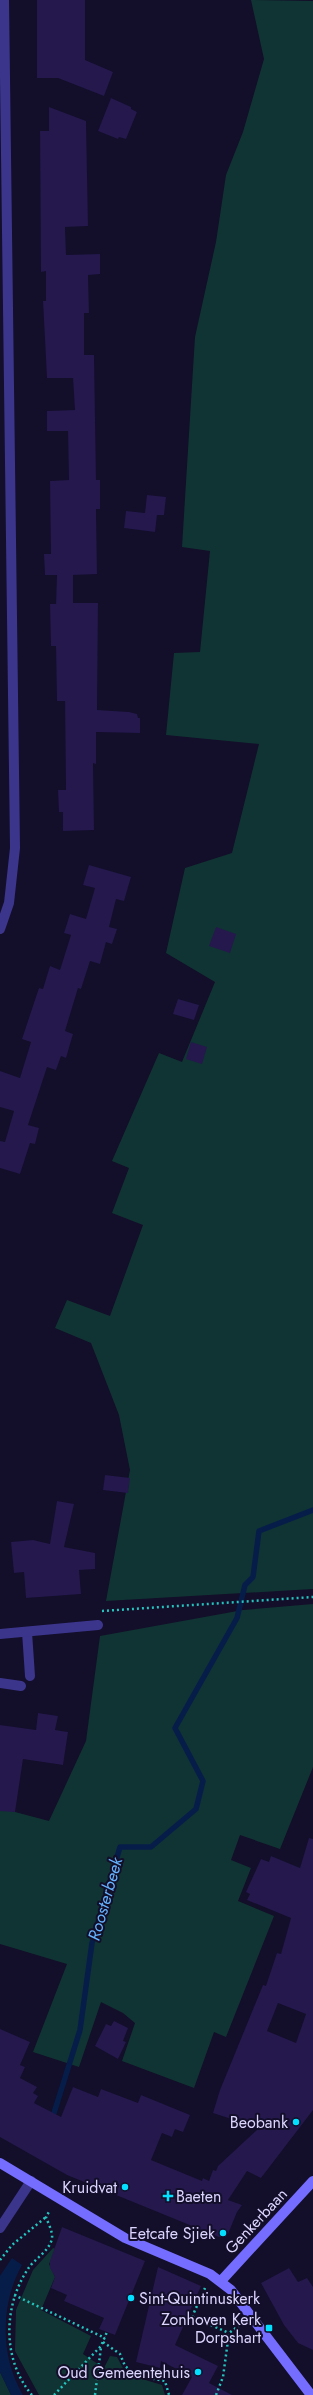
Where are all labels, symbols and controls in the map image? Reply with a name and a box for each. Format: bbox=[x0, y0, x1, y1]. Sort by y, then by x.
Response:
water label: Roosterbeek bbox=[82, 1854, 129, 1943]
place label: Beobank bbox=[230, 2111, 289, 2134]
marker: Beobank bbox=[291, 2117, 301, 2127]
place label: Kruidvat bbox=[62, 2176, 117, 2199]
marker: Kruidvat bbox=[120, 2182, 130, 2192]
street label: Genkerbaan bbox=[219, 2183, 293, 2259]
place label: Baeten bbox=[176, 2185, 221, 2208]
marker: Baeten bbox=[163, 2191, 173, 2201]
place label: Eetcafe Sjiek bbox=[129, 2222, 216, 2245]
marker: Eetcafe Sjiek bbox=[218, 2228, 228, 2238]
place label: Sint-Quintinuskerk bbox=[139, 2287, 261, 2310]
marker: Sint-Quintinuskerk bbox=[126, 2293, 136, 2303]
place label: Zonhoven Kerk Dorpshart bbox=[161, 2308, 262, 2349]
marker: Zonhoven Kerk Dorpshart bbox=[264, 2323, 274, 2333]
place label: Oud Gemeentehuis bbox=[58, 2361, 190, 2384]
marker: Oud Gemeentehuis bbox=[193, 2367, 203, 2377]

